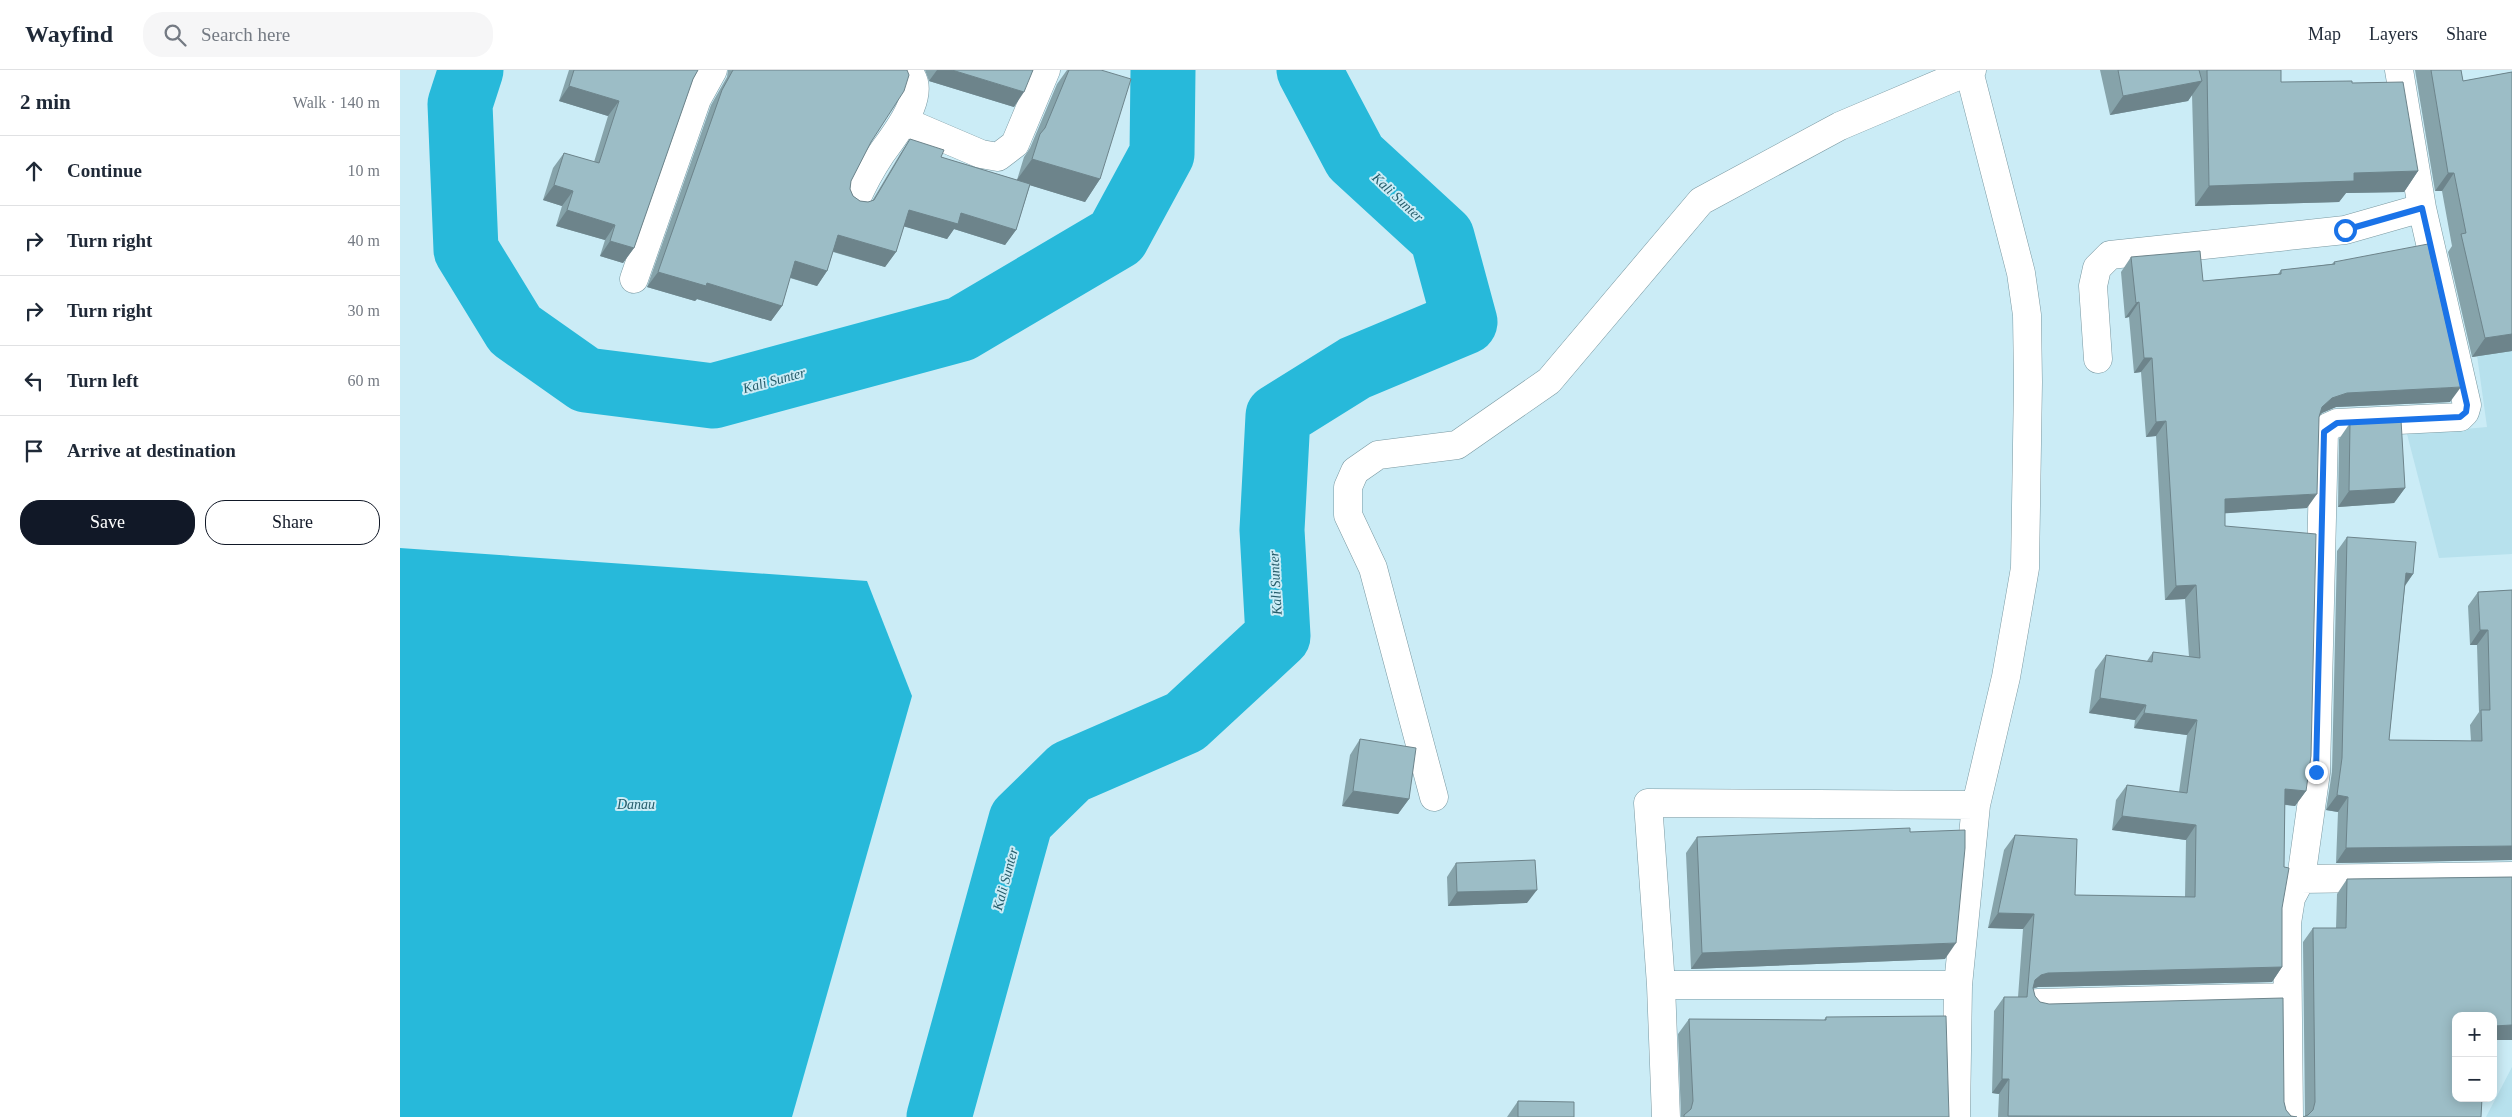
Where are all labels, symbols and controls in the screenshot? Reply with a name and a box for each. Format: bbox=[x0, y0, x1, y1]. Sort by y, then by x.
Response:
search box bbox=[143, 12, 493, 57]
text: Wayfind bbox=[25, 21, 113, 47]
icon: search bbox=[161, 21, 189, 49]
text: Search here bbox=[201, 24, 290, 45]
text: Map bbox=[2308, 24, 2341, 44]
text: Layers bbox=[2369, 24, 2418, 44]
text: Share bbox=[2446, 24, 2487, 44]
text: 2 min bbox=[20, 90, 71, 114]
text: Walk · 140 m bbox=[293, 94, 380, 111]
icon: ahead bbox=[20, 157, 48, 185]
text: Continue bbox=[67, 160, 142, 181]
text: 10 m bbox=[348, 162, 380, 179]
water label: Kali Sunter bbox=[1368, 169, 1427, 225]
route start bbox=[2334, 219, 2357, 242]
icon: right bbox=[20, 227, 48, 255]
text: Turn right bbox=[67, 230, 152, 251]
text: 40 m bbox=[348, 232, 380, 249]
icon: right bbox=[20, 297, 48, 325]
text: Turn right bbox=[67, 300, 152, 321]
text: 30 m bbox=[348, 302, 380, 319]
water label: Kali Sunter bbox=[740, 365, 808, 396]
icon: left bbox=[20, 367, 48, 395]
text: Turn left bbox=[67, 370, 139, 391]
text: 60 m bbox=[348, 372, 380, 389]
icon: arrive bbox=[20, 437, 48, 465]
text: Arrive at destination bbox=[67, 440, 236, 461]
button: Save bbox=[20, 500, 195, 545]
button: Share bbox=[205, 500, 380, 545]
water label: Kali Sunter bbox=[1266, 550, 1285, 616]
route end bbox=[2305, 761, 2328, 784]
water label: Danau bbox=[616, 797, 655, 812]
water label: Kali Sunter bbox=[990, 846, 1021, 913]
map controls bbox=[2452, 1012, 2497, 1102]
button: + bbox=[2452, 1012, 2497, 1057]
button: − bbox=[2452, 1057, 2497, 1102]

